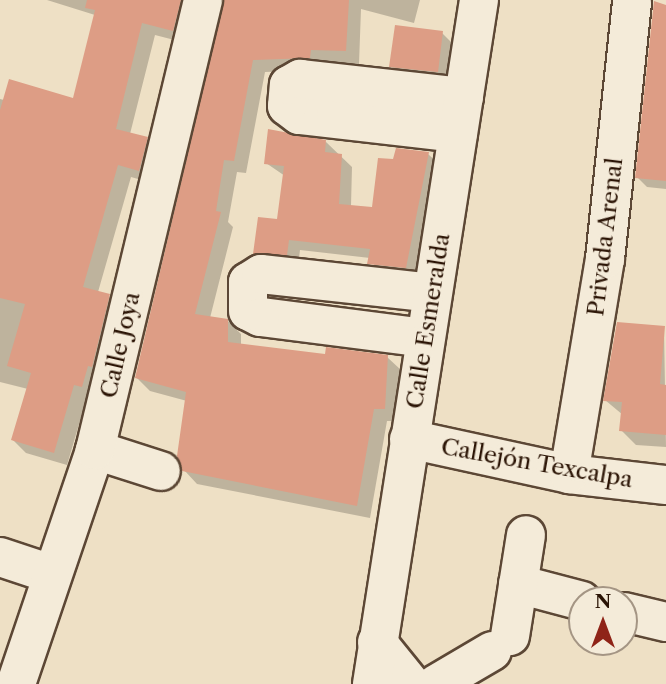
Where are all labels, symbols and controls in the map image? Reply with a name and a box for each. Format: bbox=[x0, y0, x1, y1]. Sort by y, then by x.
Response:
street label: Privada Arenal bbox=[582, 156, 628, 318]
street label: Calle Esmeralda bbox=[400, 231, 456, 411]
street label: Calle Joya bbox=[94, 289, 146, 401]
street label: Callejón Texcalpa bbox=[439, 433, 635, 493]
north arrow bbox=[568, 586, 638, 656]
text: N bbox=[595, 590, 611, 613]

